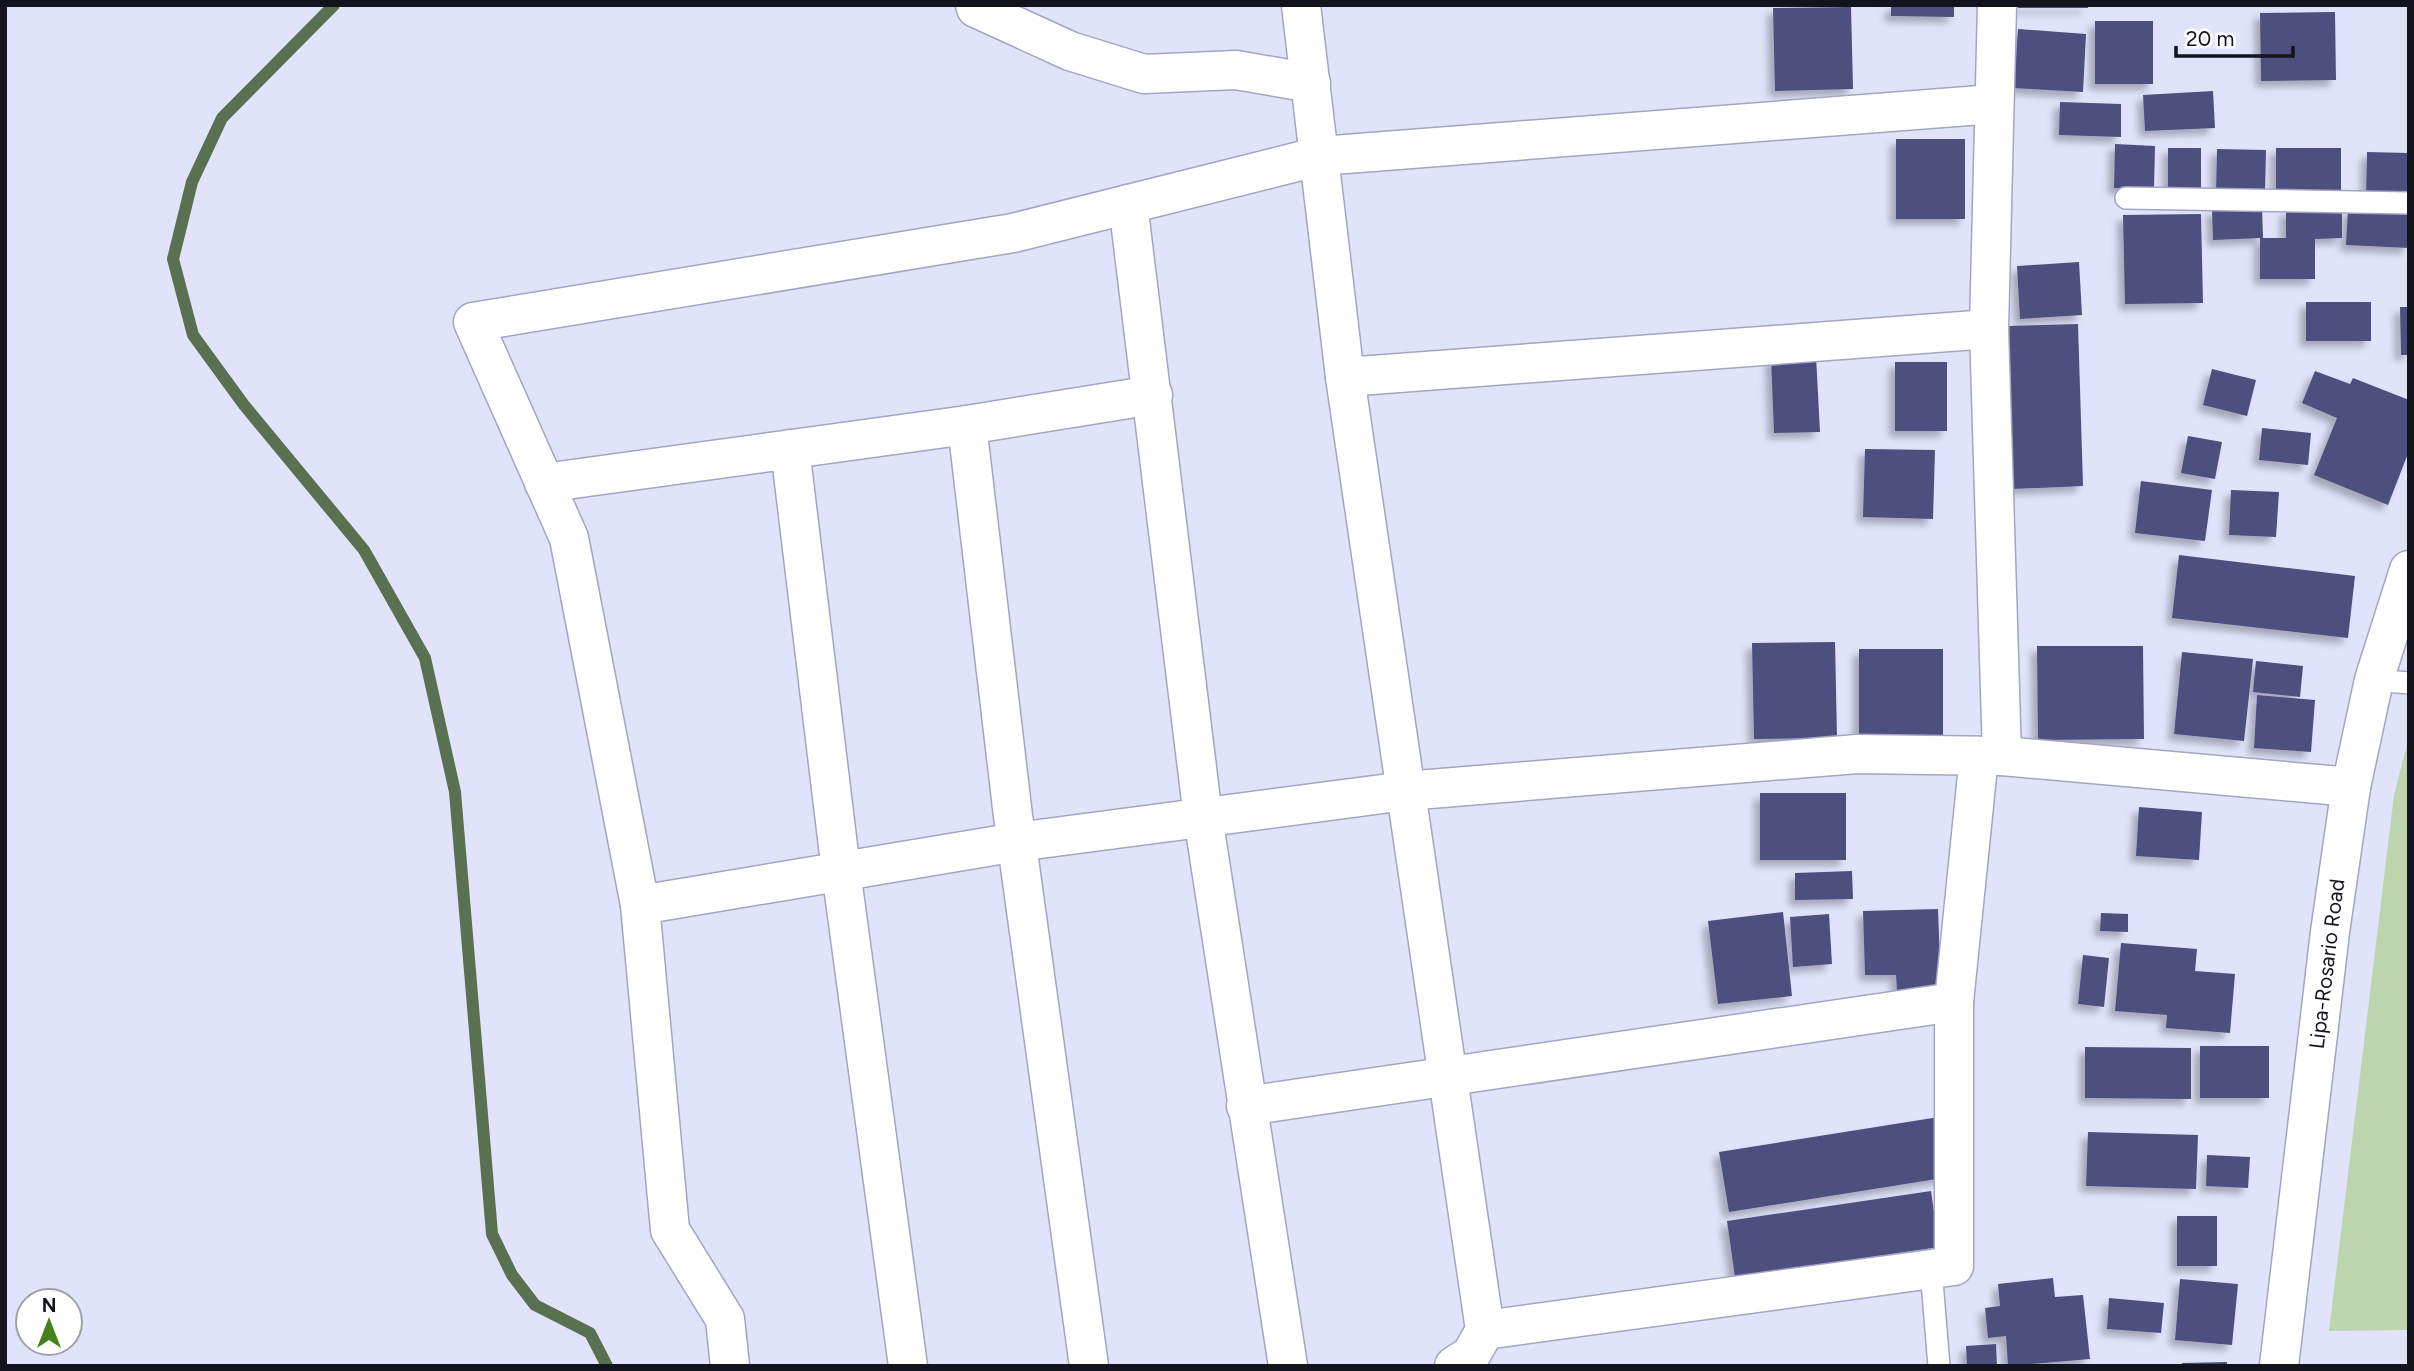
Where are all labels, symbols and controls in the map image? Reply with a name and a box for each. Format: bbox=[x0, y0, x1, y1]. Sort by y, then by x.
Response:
scale bar bbox=[2176, 14, 2293, 58]
text: 20 m bbox=[2186, 26, 2234, 51]
street label: Lipa-Rosario Road bbox=[2304, 877, 2349, 1050]
north arrow bbox=[14, 1287, 84, 1357]
text: N bbox=[42, 1294, 56, 1317]

